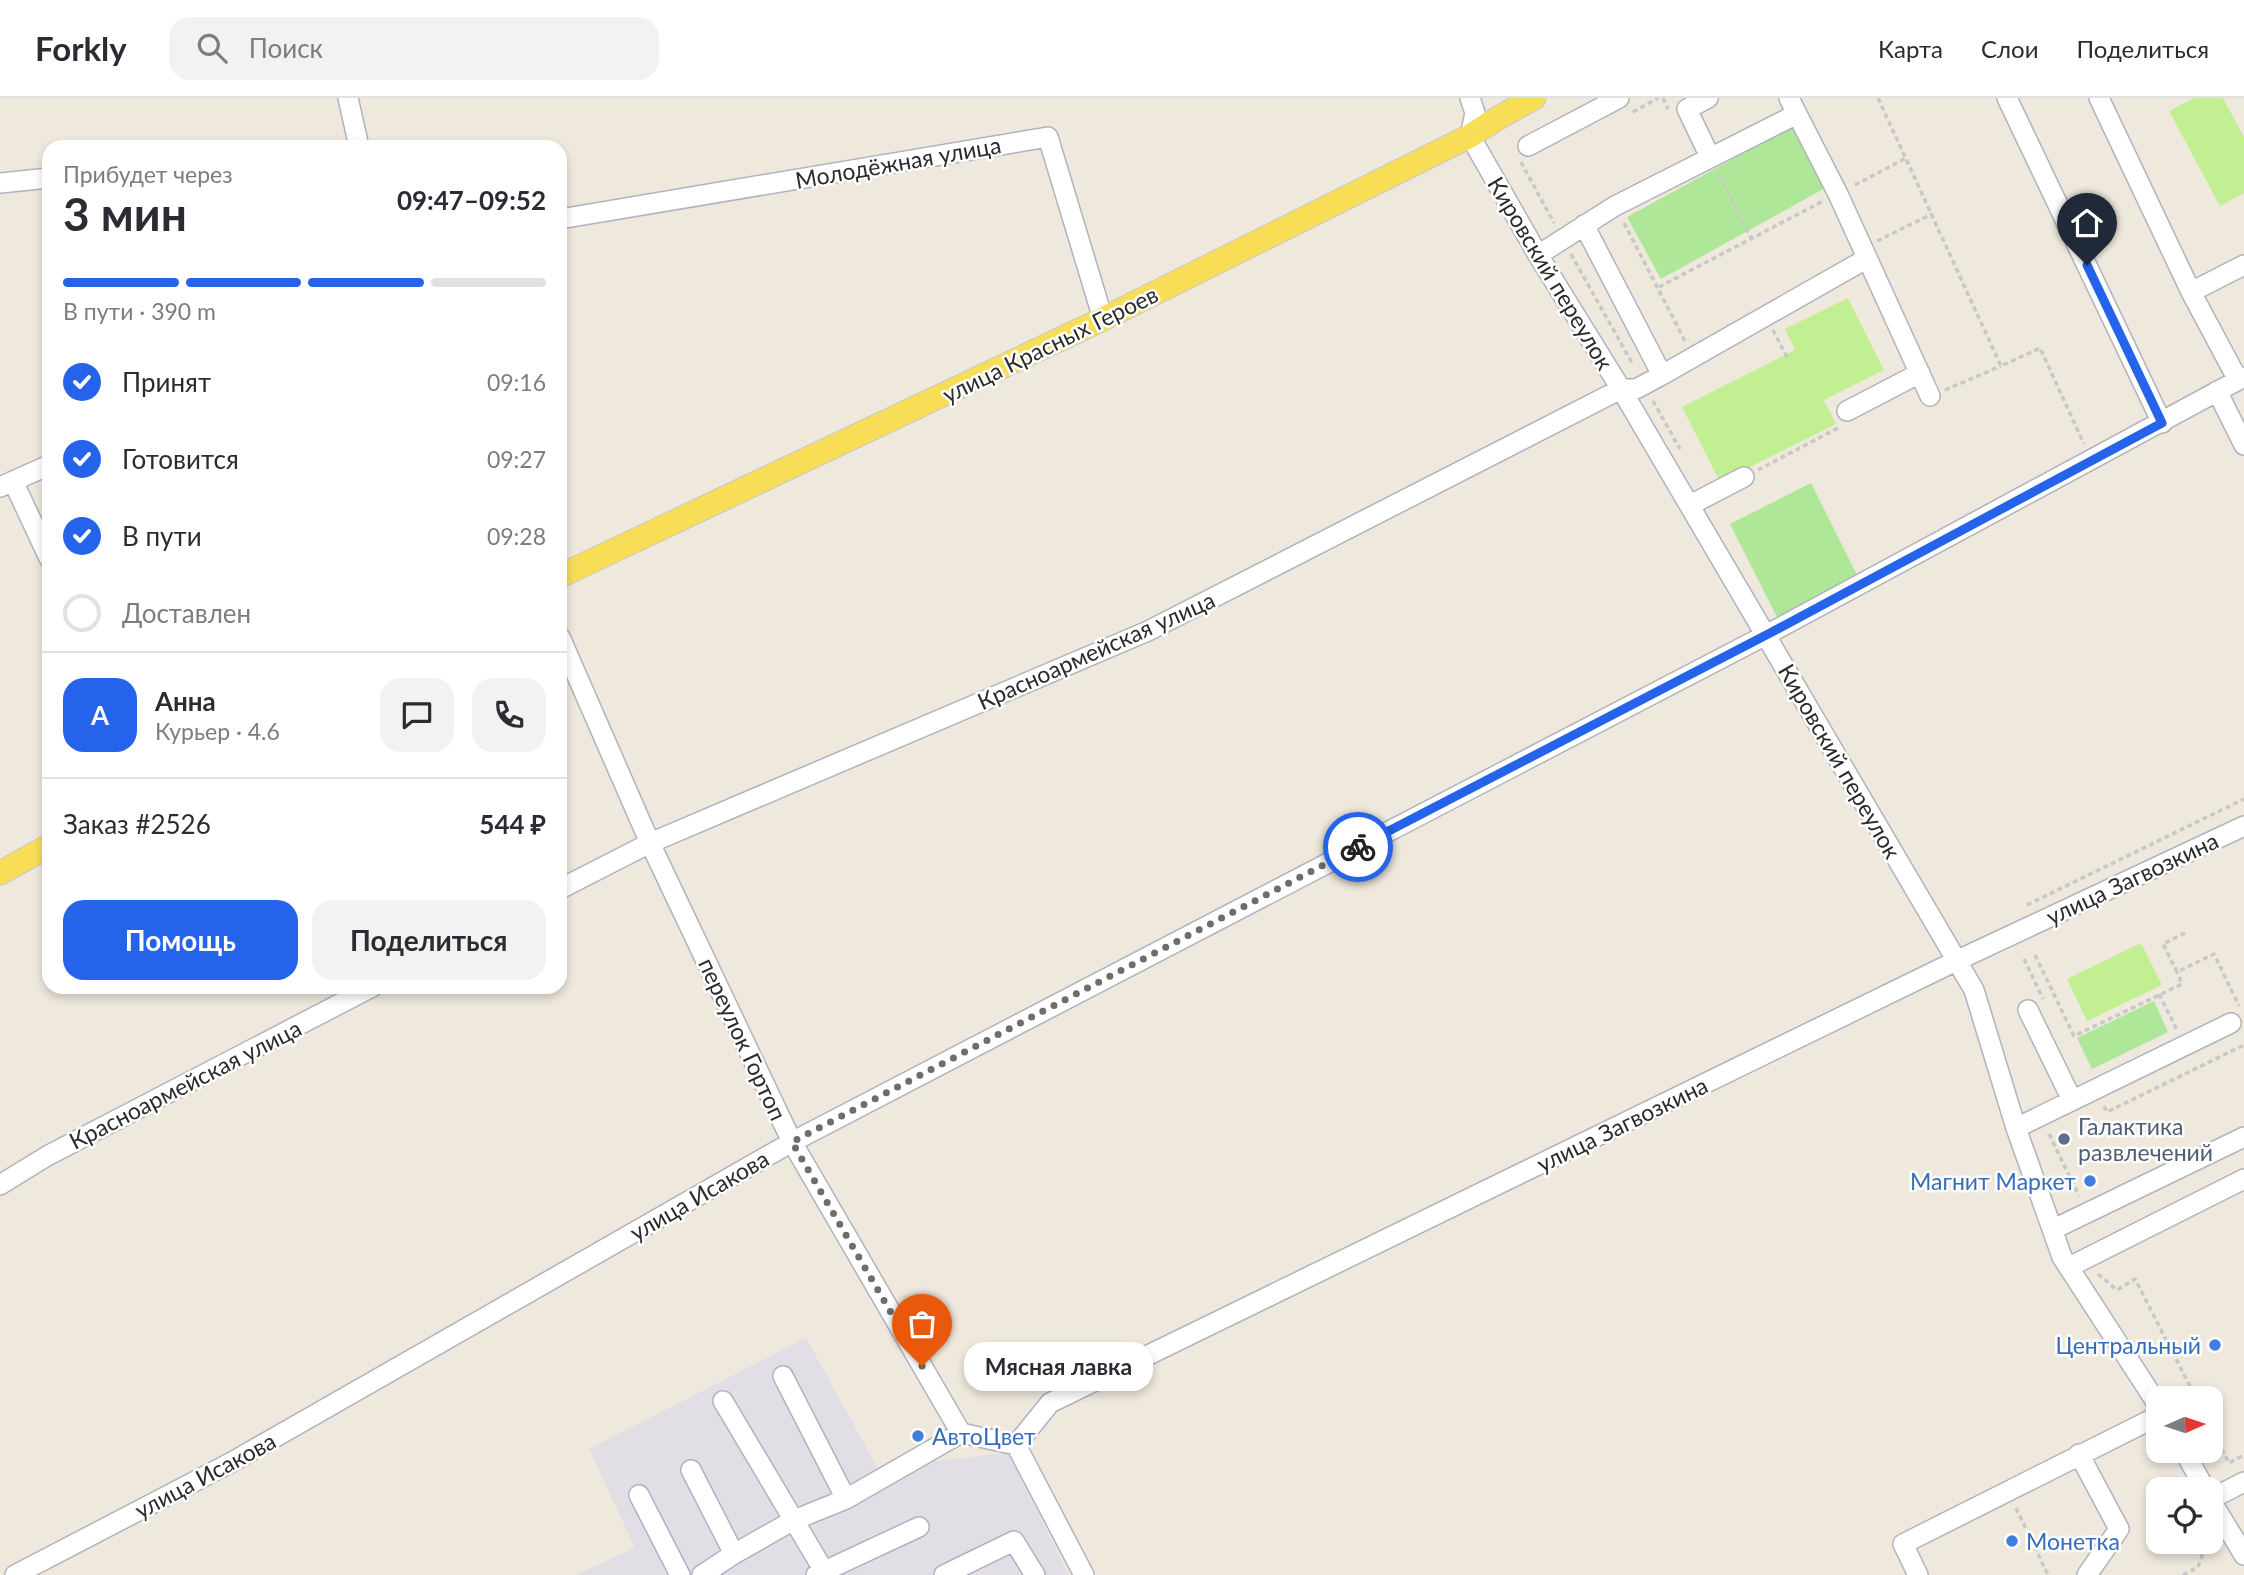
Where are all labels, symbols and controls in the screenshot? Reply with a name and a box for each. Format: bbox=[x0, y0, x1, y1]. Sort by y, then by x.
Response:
search box bbox=[169, 17, 659, 80]
text: Forkly bbox=[35, 28, 127, 68]
icon: search bbox=[193, 29, 231, 67]
text: Поиск bbox=[249, 32, 323, 64]
text: Карта bbox=[1878, 34, 1943, 63]
text: Слои bbox=[1981, 34, 2038, 63]
text: Поделиться bbox=[2076, 34, 2209, 63]
street label: Молодёжная улица bbox=[793, 130, 1003, 194]
text: Прибудет через bbox=[63, 160, 233, 188]
street label: Кировский переулок bbox=[1482, 171, 1620, 375]
text: 09:47–09:52 bbox=[397, 184, 546, 216]
text: 3 мин bbox=[63, 186, 187, 241]
pin bbox=[2057, 193, 2117, 265]
icon: home bbox=[2068, 204, 2106, 242]
street label: улица Красных Героев bbox=[938, 280, 1162, 408]
text: В пути · 390 m bbox=[63, 297, 216, 325]
icon: check bbox=[63, 363, 101, 401]
text: Принят bbox=[122, 366, 211, 398]
text: 09:16 bbox=[487, 368, 546, 396]
icon: check bbox=[63, 440, 101, 478]
text: Готовится bbox=[122, 443, 239, 475]
text: 09:27 bbox=[487, 445, 546, 473]
icon: check bbox=[63, 517, 101, 555]
text: В пути bbox=[122, 520, 202, 552]
text: 09:28 bbox=[487, 522, 546, 550]
street label: Красноармейская улица bbox=[973, 585, 1219, 715]
text: Доставлен bbox=[122, 597, 251, 629]
street label: Кировский переулок bbox=[1773, 659, 1907, 863]
button: chat bbox=[380, 678, 454, 752]
button: phone bbox=[472, 678, 546, 752]
text: Анна bbox=[155, 685, 216, 717]
text: А bbox=[91, 699, 109, 731]
text: Курьер · 4.6 bbox=[155, 717, 280, 745]
text: Заказ #2526 bbox=[63, 808, 211, 840]
text: 544 ₽ bbox=[479, 808, 546, 840]
courier bbox=[1323, 812, 1393, 882]
street label: улица Загвозкина bbox=[2041, 826, 2223, 930]
icon: bike bbox=[1339, 828, 1377, 866]
button: Помощь bbox=[63, 900, 298, 980]
button: Поделиться bbox=[312, 900, 546, 980]
street label: переулок Гортоп bbox=[693, 953, 793, 1125]
street label: Красноармейская улица bbox=[64, 1013, 306, 1155]
street label: улица Загвозкина bbox=[1532, 1070, 1712, 1178]
place label: Галактика развлечений bbox=[2078, 1112, 2213, 1166]
marker: Галактика развлечений bbox=[2056, 1131, 2072, 1147]
street label: улица Исакова bbox=[625, 1144, 773, 1246]
place label: Магнит Маркет bbox=[1910, 1167, 2076, 1195]
marker: Магнит Маркет bbox=[2082, 1173, 2098, 1189]
pin bbox=[892, 1294, 952, 1366]
icon: bag bbox=[903, 1305, 941, 1343]
place label: Центральный bbox=[2055, 1331, 2201, 1359]
marker: Центральный bbox=[2207, 1337, 2223, 1353]
callout: Мясная лавка bbox=[964, 1342, 1153, 1390]
text: Мясная лавка bbox=[985, 1352, 1132, 1380]
north arrow bbox=[2146, 1386, 2222, 1463]
map controls bbox=[2146, 1386, 2223, 1554]
place label: АвтоЦвет bbox=[932, 1422, 1036, 1450]
street label: улица Исакова bbox=[130, 1426, 280, 1524]
marker: АвтоЦвет bbox=[910, 1428, 926, 1444]
button: locate bbox=[2146, 1477, 2223, 1554]
place label: Монетка bbox=[2026, 1527, 2120, 1555]
marker: Монетка bbox=[2004, 1533, 2020, 1549]

